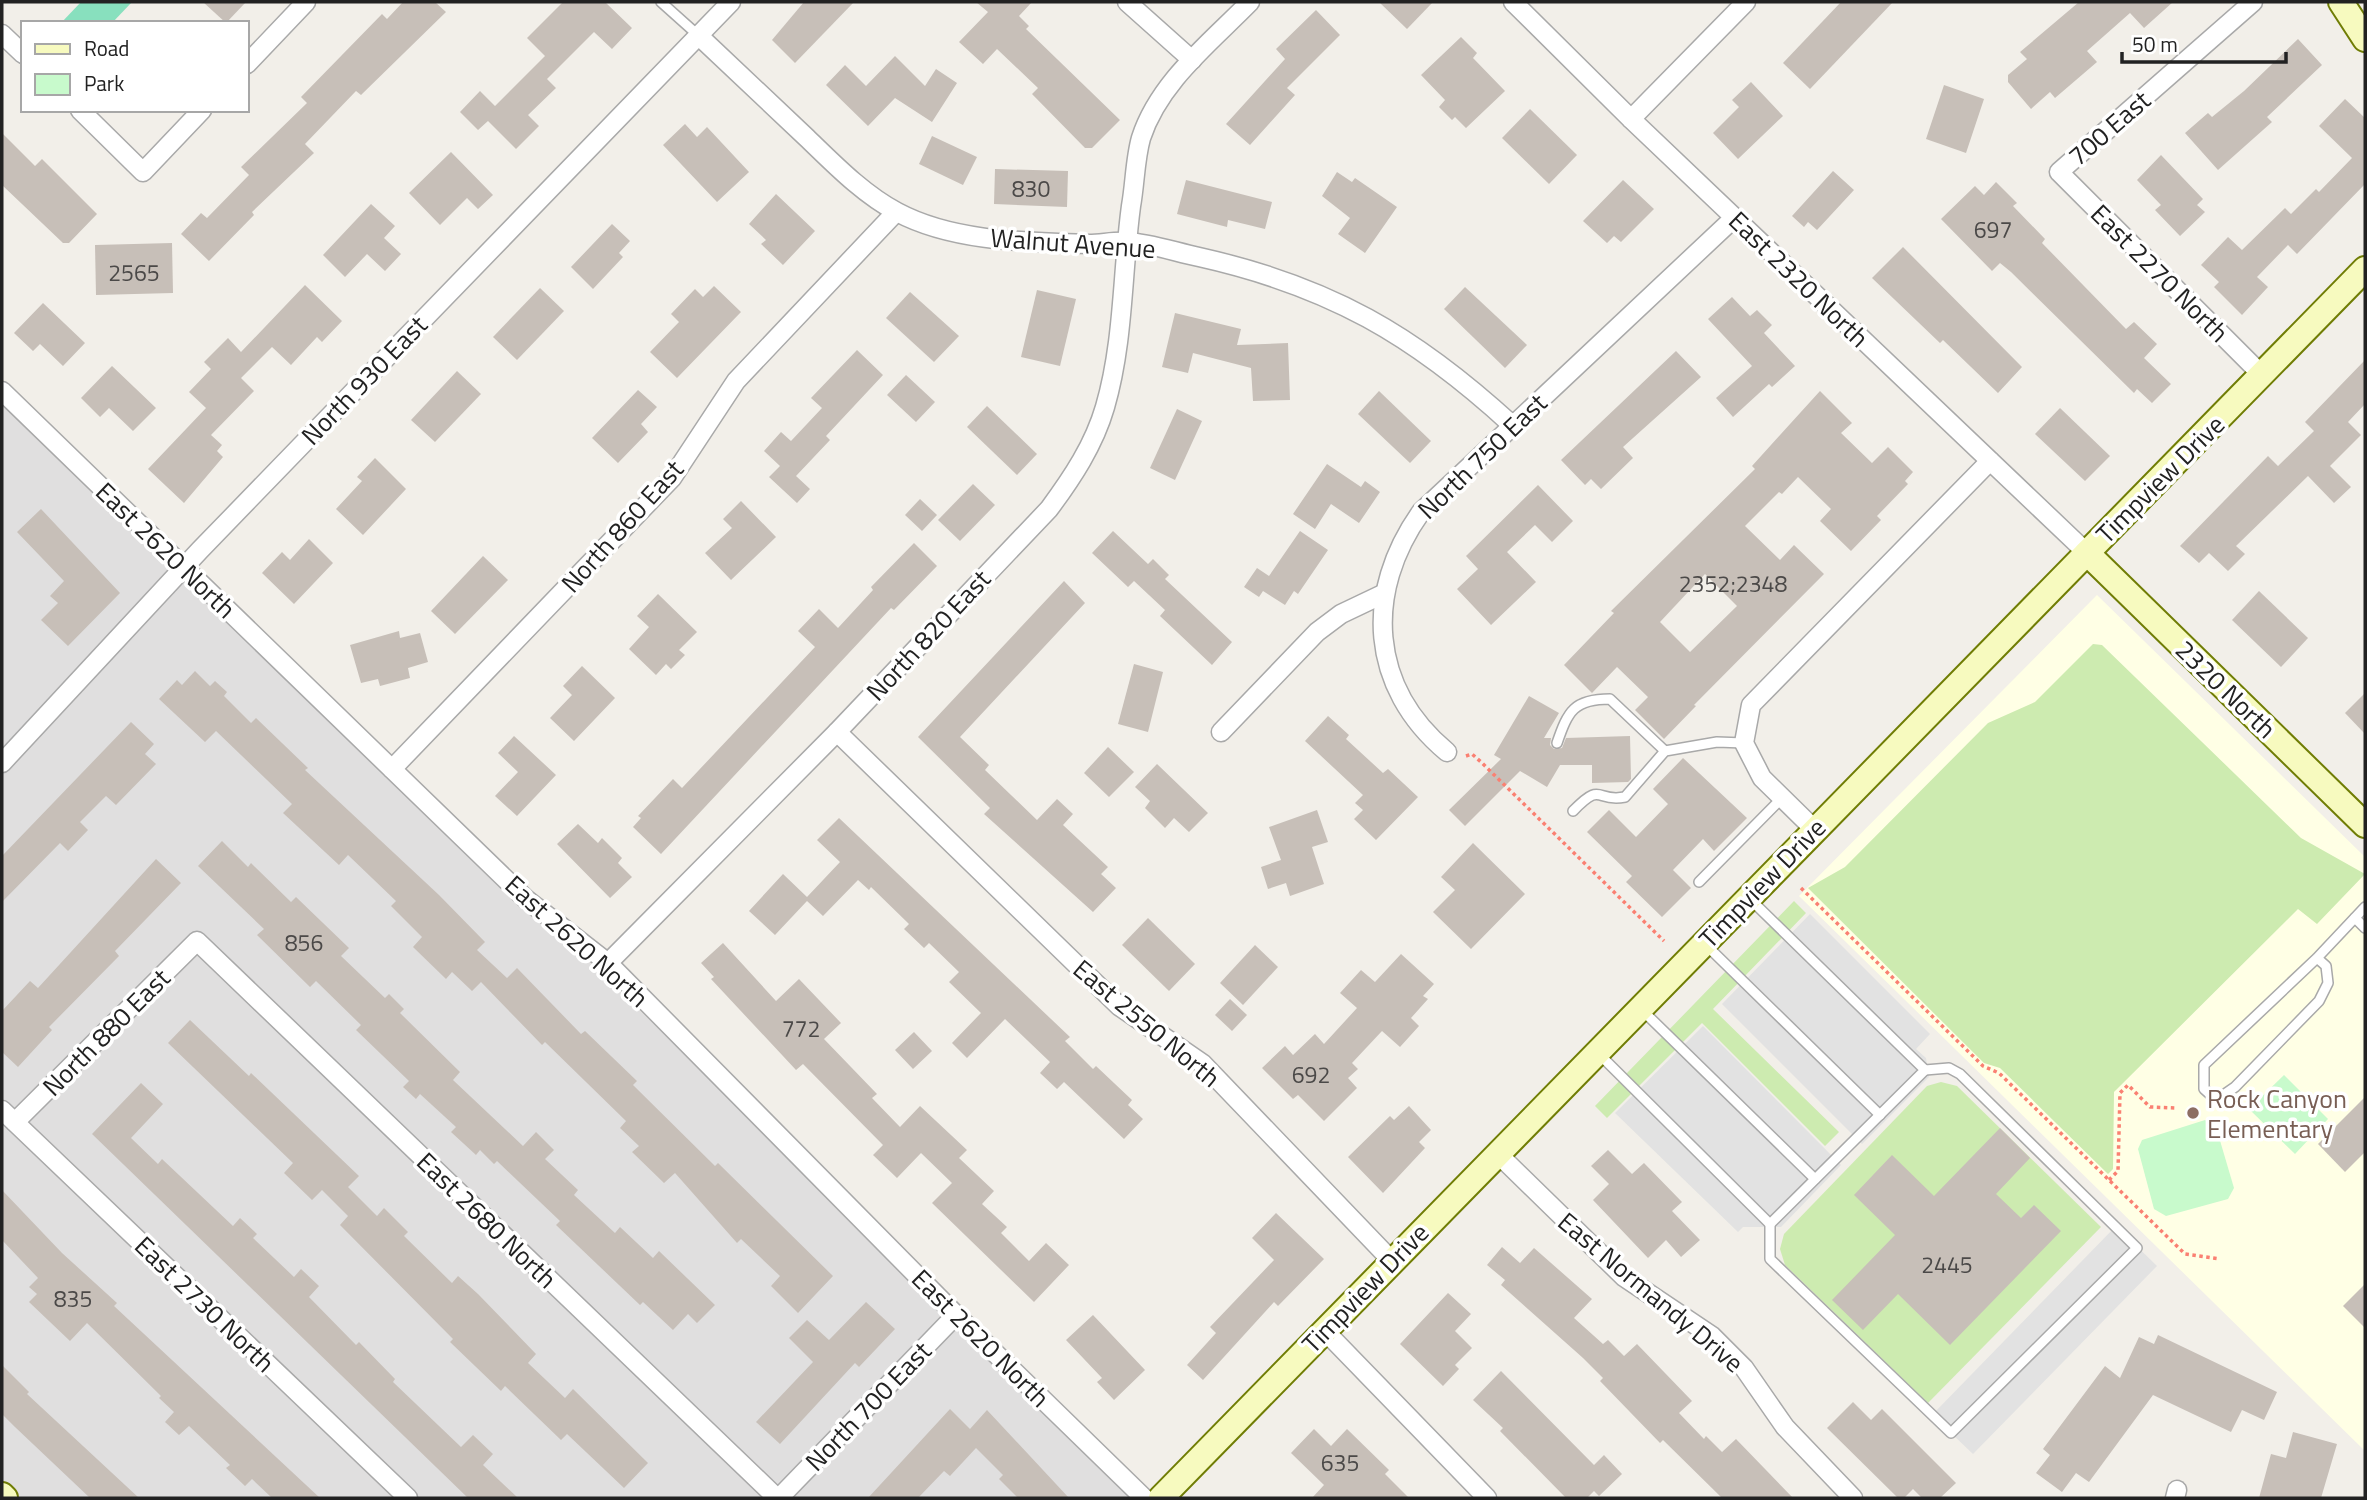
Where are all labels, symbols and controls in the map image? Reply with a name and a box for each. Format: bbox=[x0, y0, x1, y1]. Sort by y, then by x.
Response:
legend bbox=[21, 21, 248, 112]
scale bar bbox=[2122, 21, 2286, 65]
text: 50 m bbox=[2132, 28, 2178, 60]
text: Road bbox=[84, 32, 129, 64]
text: Park bbox=[84, 67, 124, 99]
street label: 700 East bbox=[2059, 81, 2159, 175]
house number: 830 bbox=[1012, 171, 1050, 206]
street label: East 2270 North bbox=[2082, 195, 2238, 351]
street label: East 2320 North bbox=[1720, 202, 1878, 356]
house number: 697 bbox=[1974, 212, 2012, 247]
street label: Walnut Avenue bbox=[989, 218, 1157, 268]
house number: 2565 bbox=[108, 255, 160, 290]
street label: North 930 East bbox=[292, 306, 436, 454]
street label: North 750 East bbox=[1408, 384, 1556, 528]
street label: Timpview Drive bbox=[2087, 406, 2233, 552]
street label: North 860 East bbox=[552, 451, 692, 601]
street label: East 2620 North bbox=[87, 473, 245, 627]
street label: North 820 East bbox=[857, 561, 999, 709]
house number: 2352;2348 bbox=[1679, 566, 1787, 601]
street label: 2320 North bbox=[2167, 631, 2285, 747]
street label: Timpview Drive bbox=[1690, 809, 1834, 957]
street label: East 2620 North bbox=[496, 866, 658, 1016]
house number: 856 bbox=[285, 925, 323, 960]
street label: East 2550 North bbox=[1065, 950, 1229, 1096]
street label: North 880 East bbox=[33, 959, 179, 1105]
house number: 772 bbox=[782, 1011, 820, 1046]
house number: 692 bbox=[1292, 1057, 1330, 1092]
place label: Rock Canyon Elementary bbox=[2207, 1079, 2347, 1148]
marker: Rock Canyon Elementary bbox=[2185, 1105, 2201, 1121]
street label: East 2680 North bbox=[408, 1143, 566, 1297]
street label: East Normandy Drive bbox=[1550, 1202, 1752, 1382]
street label: Timpview Drive bbox=[1293, 1214, 1437, 1362]
street label: East 2730 North bbox=[126, 1227, 284, 1381]
house number: 2445 bbox=[1921, 1247, 1973, 1282]
street label: East 2620 North bbox=[903, 1260, 1059, 1416]
house number: 835 bbox=[54, 1281, 92, 1316]
street label: North 700 East bbox=[796, 1332, 940, 1480]
house number: 635 bbox=[1321, 1445, 1359, 1480]

